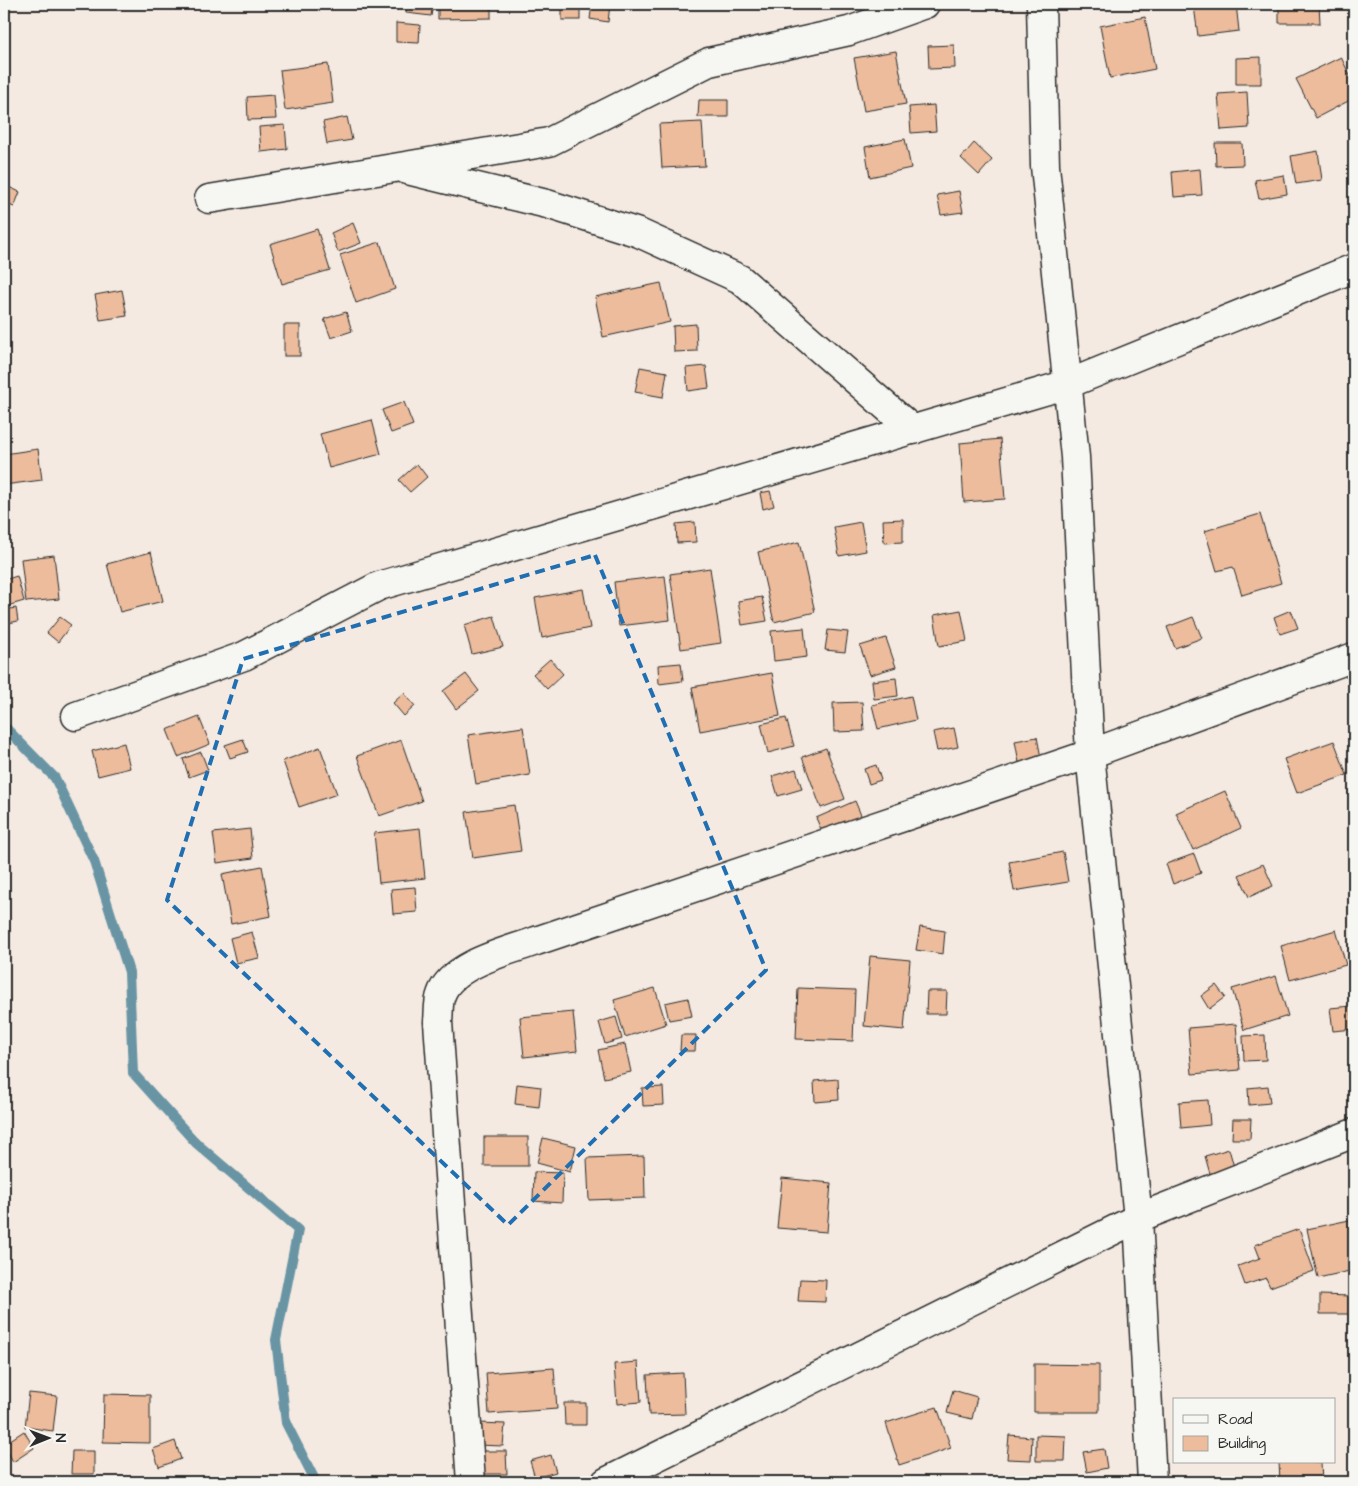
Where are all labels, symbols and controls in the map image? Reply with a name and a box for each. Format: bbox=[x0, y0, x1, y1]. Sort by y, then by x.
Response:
legend bbox=[1173, 1398, 1336, 1464]
text: Road bbox=[1218, 1409, 1253, 1430]
north arrow bbox=[22, 1414, 72, 1464]
text: N bbox=[50, 1433, 70, 1443]
text: Building bbox=[1218, 1433, 1266, 1455]

